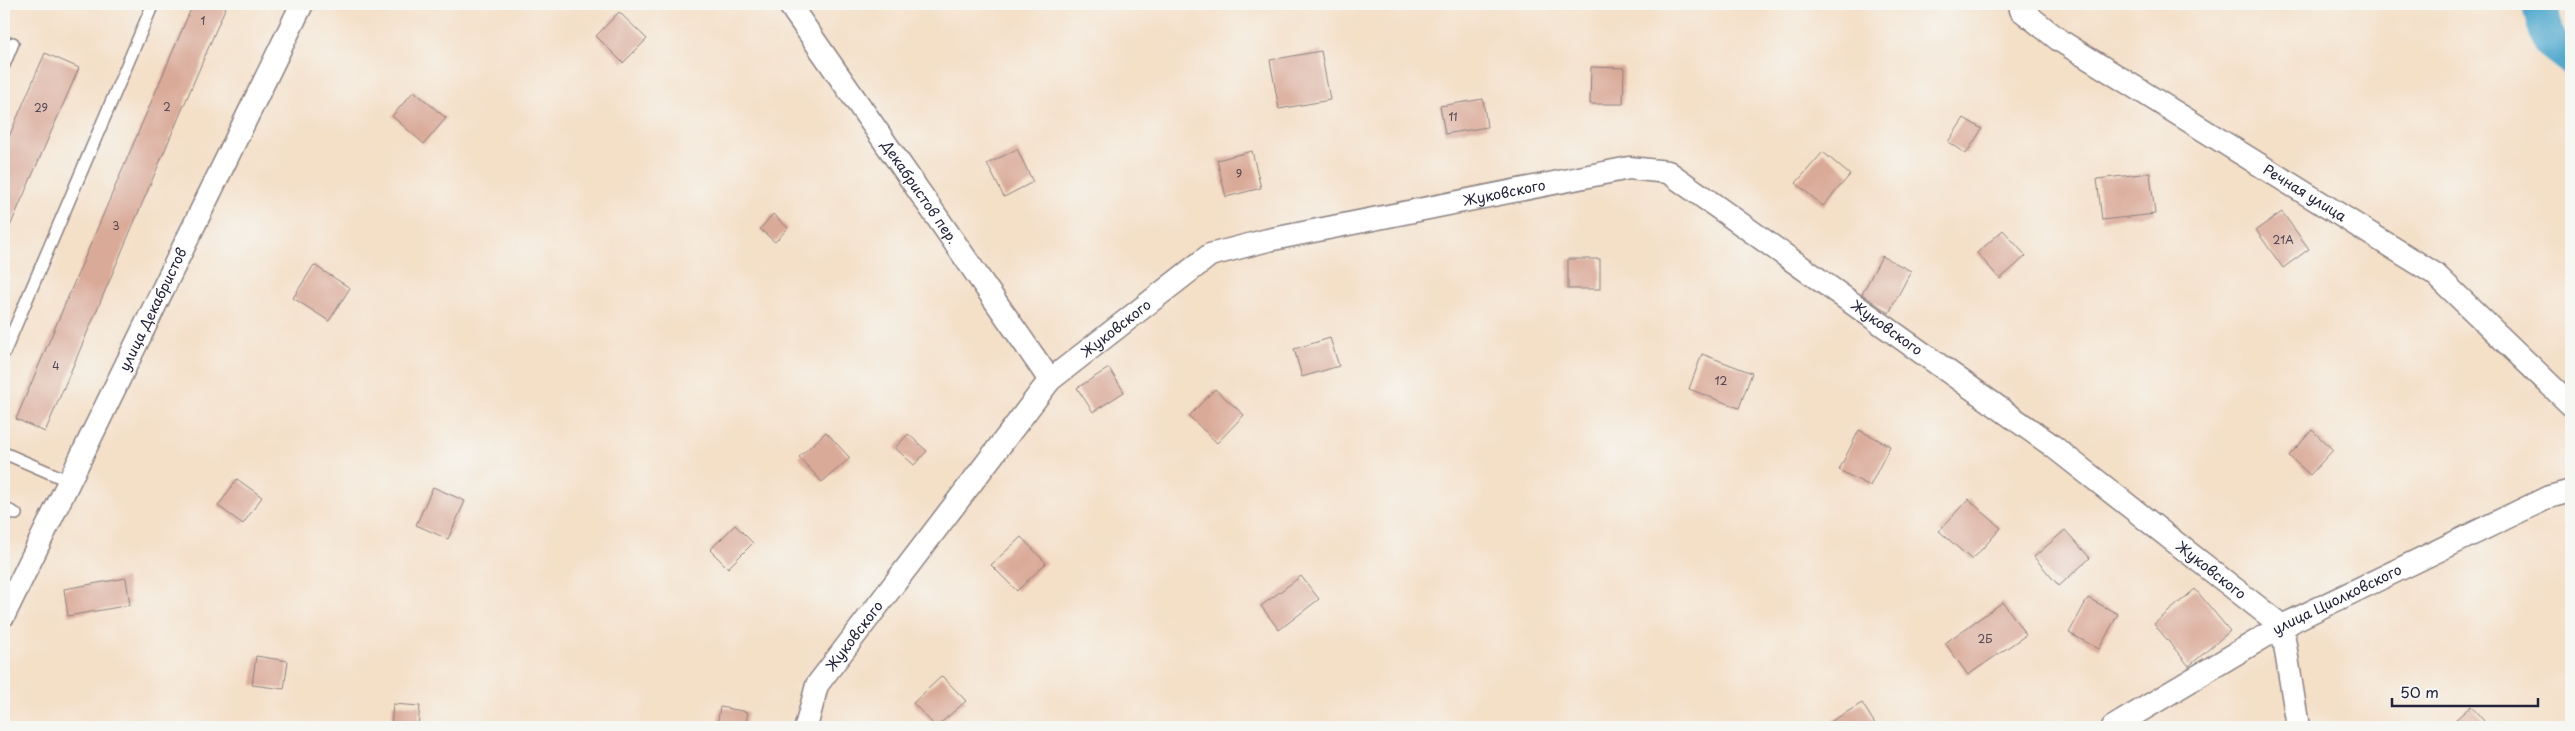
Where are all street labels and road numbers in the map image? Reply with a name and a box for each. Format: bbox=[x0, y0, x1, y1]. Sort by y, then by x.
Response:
street label: Декабристов пер. bbox=[876, 135, 963, 248]
street label: Речная улица bbox=[2259, 159, 2351, 227]
street label: Жуковского bbox=[1461, 174, 1547, 211]
street label: улица Декабристов bbox=[114, 244, 192, 374]
street label: Жуковского bbox=[1076, 294, 1155, 362]
street label: Жуковского bbox=[1847, 294, 1927, 360]
street label: Жуковского bbox=[2172, 536, 2251, 604]
street label: улица Циолковского bbox=[2268, 559, 2405, 640]
street label: Жуковского bbox=[820, 596, 888, 675]

